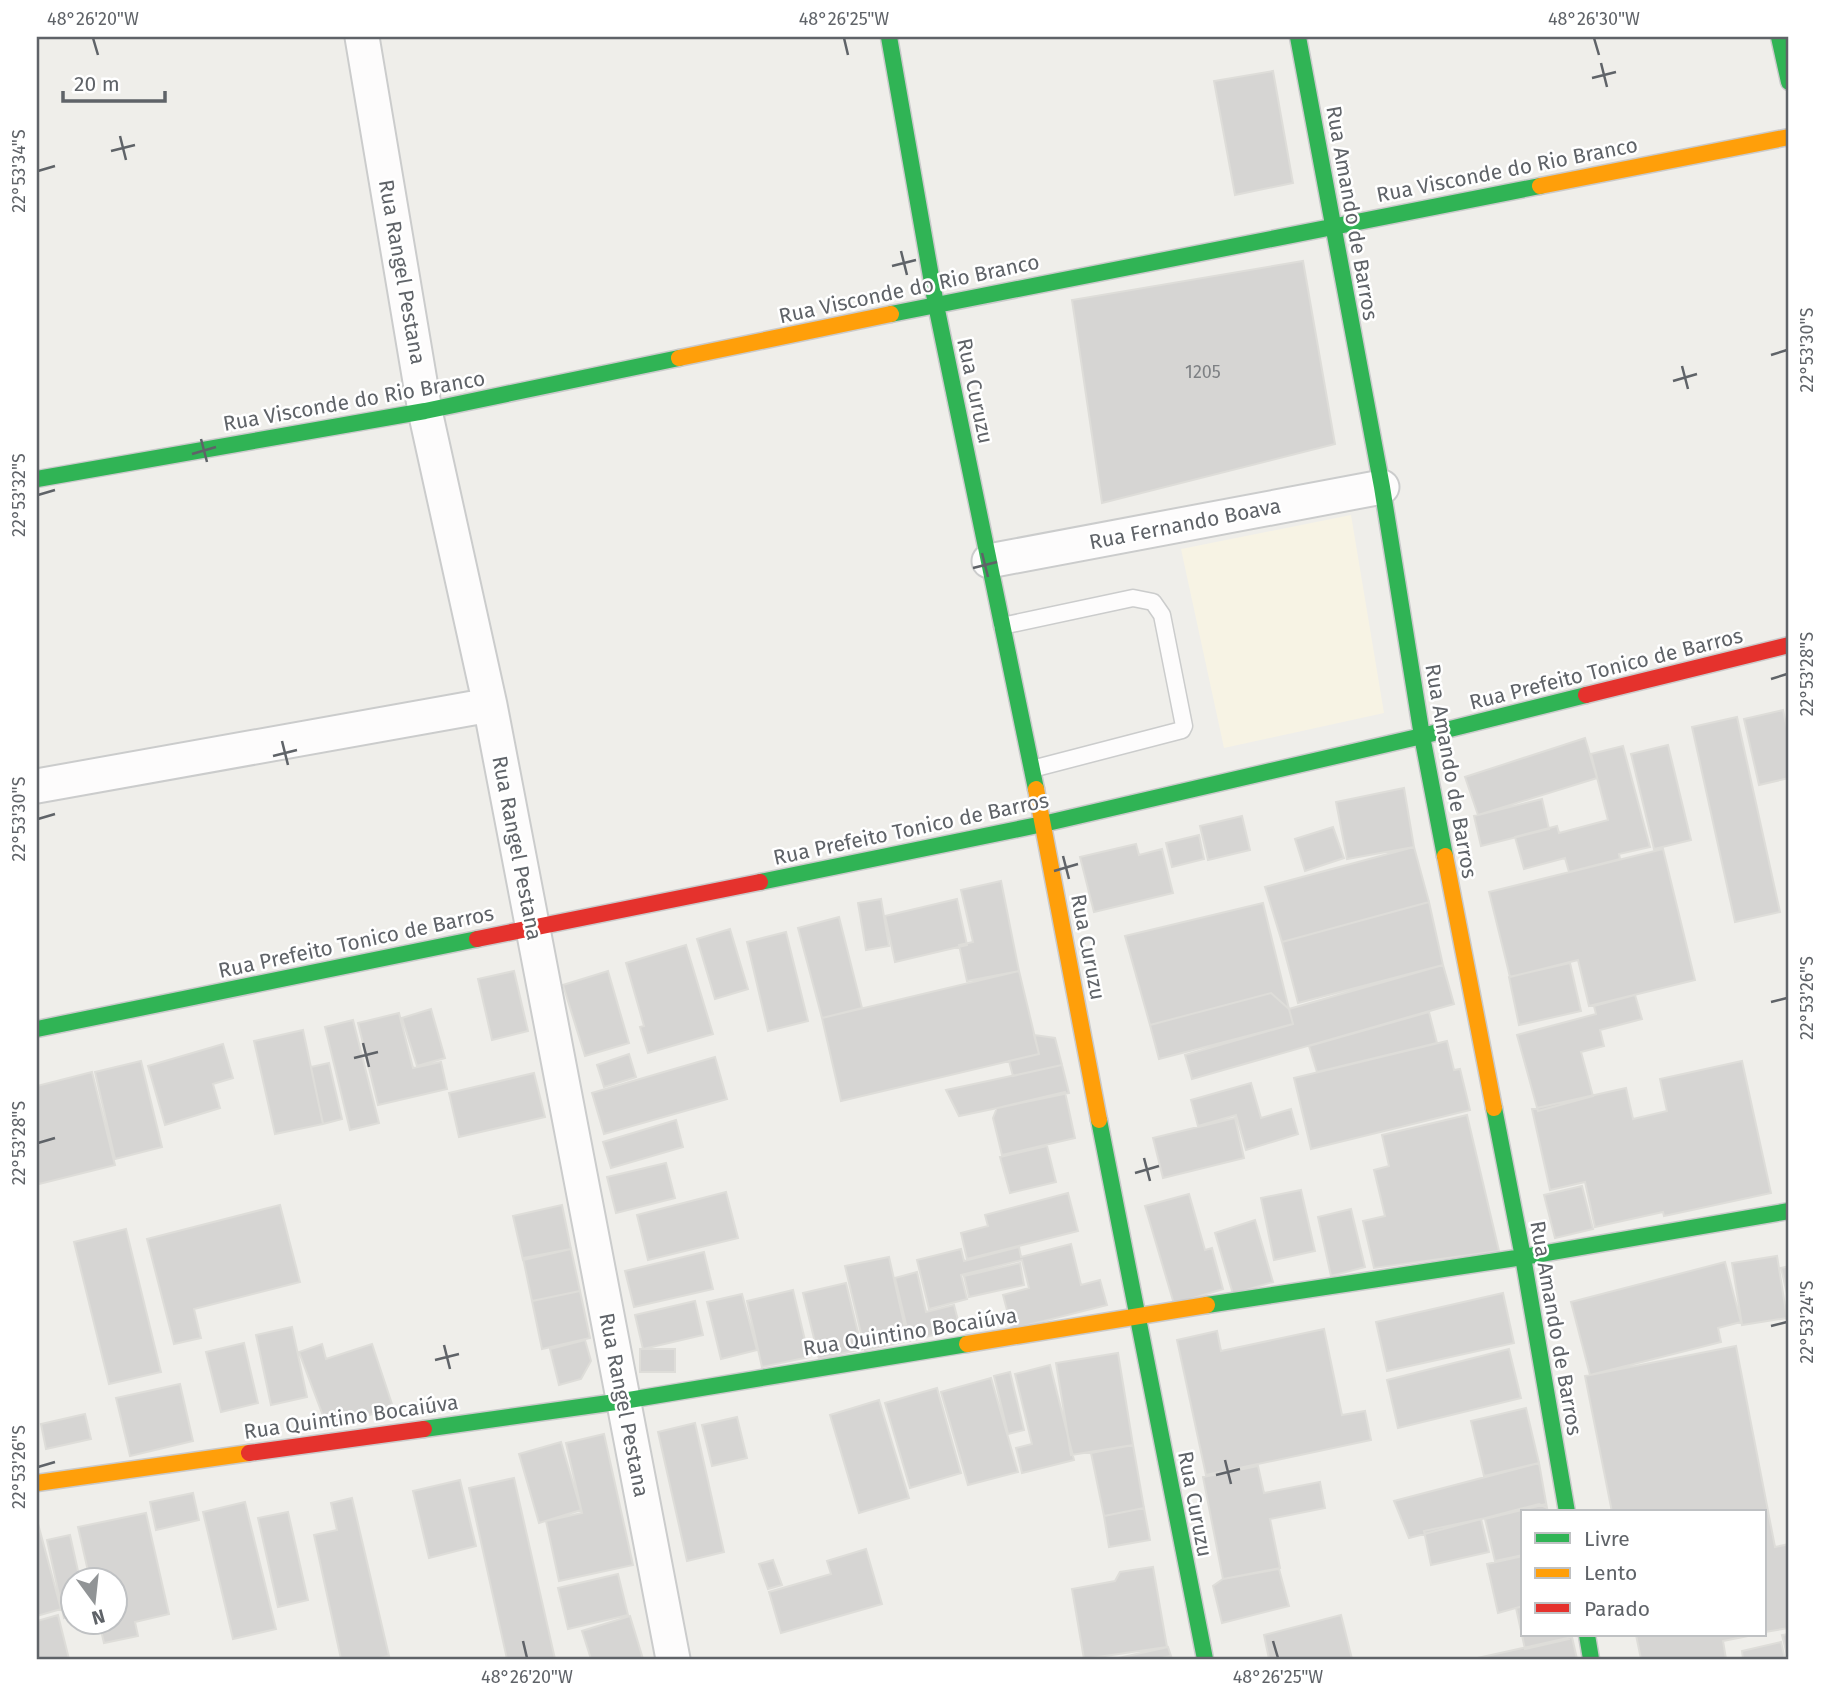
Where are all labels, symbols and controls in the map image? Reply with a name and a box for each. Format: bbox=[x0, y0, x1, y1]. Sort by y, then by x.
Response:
text: 48°26'20"W bbox=[47, 8, 139, 30]
text: 48°26'25"W bbox=[799, 8, 889, 30]
text: 48°26'30"W bbox=[1548, 8, 1640, 30]
scale bar bbox=[63, 60, 164, 104]
text: 20 m bbox=[74, 71, 120, 97]
street label: Rua Amando de Barros bbox=[1320, 104, 1384, 323]
text: 22°53'34"S bbox=[8, 129, 30, 213]
street label: Rua Visconde do Rio Branco bbox=[1374, 132, 1640, 208]
street label: Rua Rangel Pestana bbox=[373, 178, 431, 366]
street label: Rua Visconde do Rio Branco bbox=[776, 249, 1042, 329]
text: 22°53'30"S bbox=[1796, 307, 1818, 392]
street label: Rua Curuzu bbox=[951, 336, 999, 446]
house number: 1205 bbox=[1185, 361, 1221, 383]
street label: Rua Visconde do Rio Branco bbox=[221, 365, 487, 437]
text: 22°53'32"S bbox=[8, 453, 30, 537]
street label: Rua Fernando Boava bbox=[1087, 493, 1283, 555]
street label: Rua Prefeito Tonico de Barros bbox=[1467, 622, 1746, 716]
text: 22°53'28"S bbox=[1796, 632, 1818, 716]
street label: Rua Amando de Barros bbox=[1419, 662, 1483, 881]
street label: Rua Rangel Pestana bbox=[486, 754, 548, 942]
text: 22°53'30"S bbox=[8, 776, 30, 861]
street label: Rua Prefeito Tonico de Barros bbox=[771, 787, 1051, 871]
street label: Rua Curuzu bbox=[1065, 892, 1111, 1002]
street label: Rua Prefeito Tonico de Barros bbox=[216, 900, 496, 984]
text: 22°53'26"S bbox=[1796, 956, 1818, 1040]
text: 22°53'28"S bbox=[8, 1101, 30, 1185]
street label: Rua Amando de Barros bbox=[1524, 1219, 1588, 1438]
text: 22°53'24"S bbox=[1796, 1280, 1818, 1364]
street label: Rua Quintino Bocaiúva bbox=[801, 1302, 1019, 1362]
street label: Rua Rangel Pestana bbox=[593, 1311, 655, 1499]
street label: Rua Quintino Bocaiúva bbox=[242, 1389, 460, 1445]
text: 22°53'26"S bbox=[8, 1425, 30, 1509]
street label: Rua Curuzu bbox=[1172, 1449, 1218, 1559]
legend bbox=[1521, 1510, 1766, 1636]
text: Livre bbox=[1584, 1526, 1630, 1552]
text: Lento bbox=[1584, 1560, 1637, 1586]
north arrow bbox=[60, 1566, 130, 1636]
text: Parado bbox=[1584, 1596, 1650, 1622]
text: N bbox=[89, 1604, 107, 1630]
text: 48°26'20"W bbox=[481, 1666, 573, 1688]
text: 48°26'25"W bbox=[1233, 1666, 1323, 1688]

